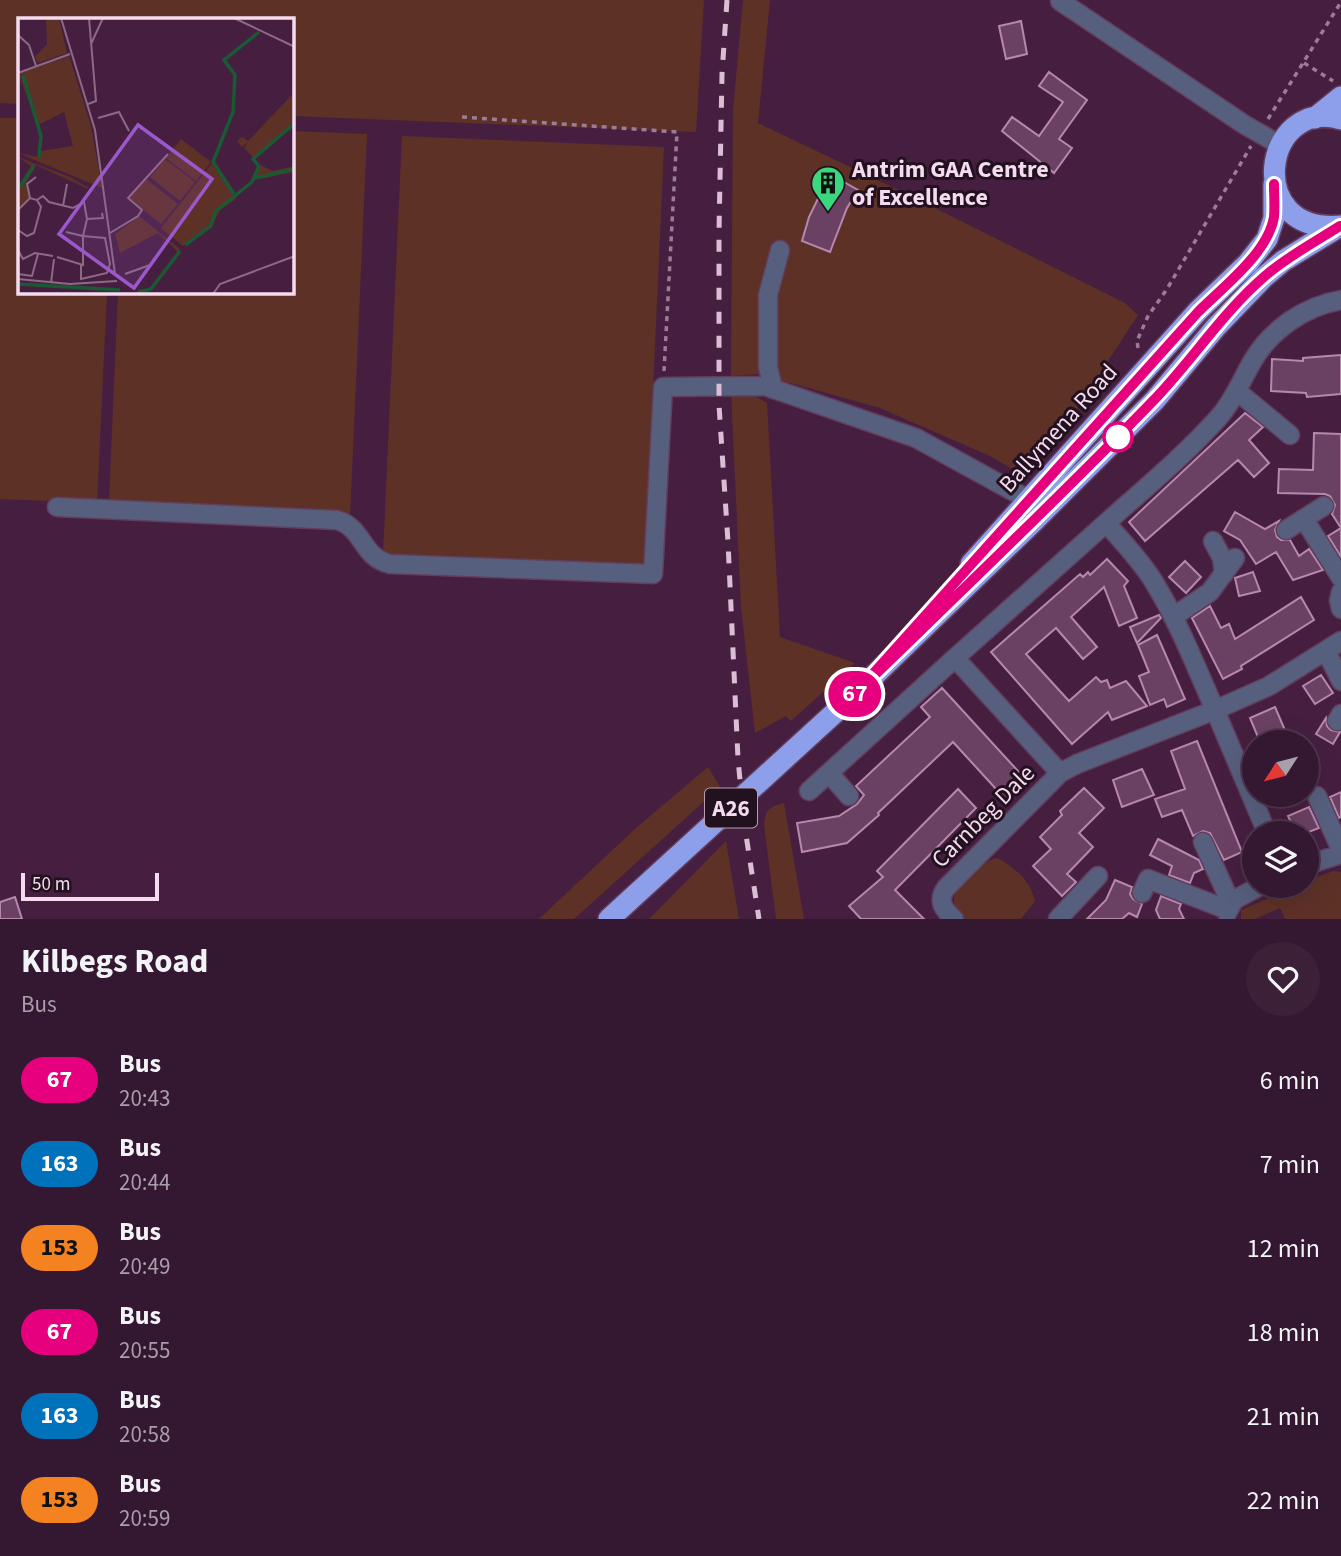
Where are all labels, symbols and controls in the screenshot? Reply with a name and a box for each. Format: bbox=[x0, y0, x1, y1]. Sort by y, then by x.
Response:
inset map bbox=[18, 18, 294, 294]
place label: Antrim GAA Centre of Excellence bbox=[851, 152, 1049, 215]
building icon: Antrim GAA Centre of Excellence bbox=[809, 164, 847, 213]
street label: Ballymena Road bbox=[991, 356, 1126, 501]
unlabelled marker bbox=[1103, 422, 1133, 452]
line badge: 67 bbox=[824, 671, 886, 717]
text: 67 bbox=[842, 676, 868, 711]
north arrow bbox=[1242, 730, 1320, 807]
map controls bbox=[1242, 730, 1319, 898]
street label: Carnbeg Dale bbox=[924, 757, 1043, 876]
road number: A26 bbox=[705, 788, 757, 828]
button: layers bbox=[1242, 821, 1319, 898]
scale bar bbox=[21, 870, 159, 902]
text: 50 m bbox=[32, 871, 70, 898]
text: Kilbegs Road bbox=[21, 938, 208, 985]
button: heart bbox=[1246, 942, 1320, 1016]
text: Bus bbox=[21, 988, 57, 1021]
text: Bus bbox=[119, 1045, 161, 1082]
text: 67 bbox=[47, 1062, 72, 1097]
text: 6 min bbox=[1260, 1062, 1320, 1099]
text: 20:43 bbox=[119, 1082, 170, 1115]
text: Bus bbox=[119, 1129, 161, 1166]
text: 163 bbox=[40, 1146, 79, 1181]
text: 7 min bbox=[1260, 1146, 1320, 1183]
text: 20:44 bbox=[119, 1166, 170, 1199]
text: Bus bbox=[119, 1213, 161, 1250]
text: 153 bbox=[40, 1230, 79, 1265]
text: 12 min bbox=[1247, 1230, 1320, 1267]
text: 20:49 bbox=[119, 1250, 170, 1283]
text: Bus bbox=[119, 1297, 161, 1334]
text: 67 bbox=[47, 1314, 72, 1349]
text: 18 min bbox=[1247, 1314, 1320, 1351]
text: 20:55 bbox=[119, 1334, 170, 1367]
text: Bus bbox=[119, 1381, 161, 1418]
text: 163 bbox=[40, 1398, 79, 1433]
text: 21 min bbox=[1247, 1398, 1320, 1435]
text: 20:58 bbox=[119, 1418, 170, 1451]
text: Bus bbox=[119, 1465, 161, 1502]
text: 153 bbox=[40, 1482, 79, 1517]
text: 22 min bbox=[1247, 1482, 1320, 1519]
text: 20:59 bbox=[119, 1502, 170, 1535]

